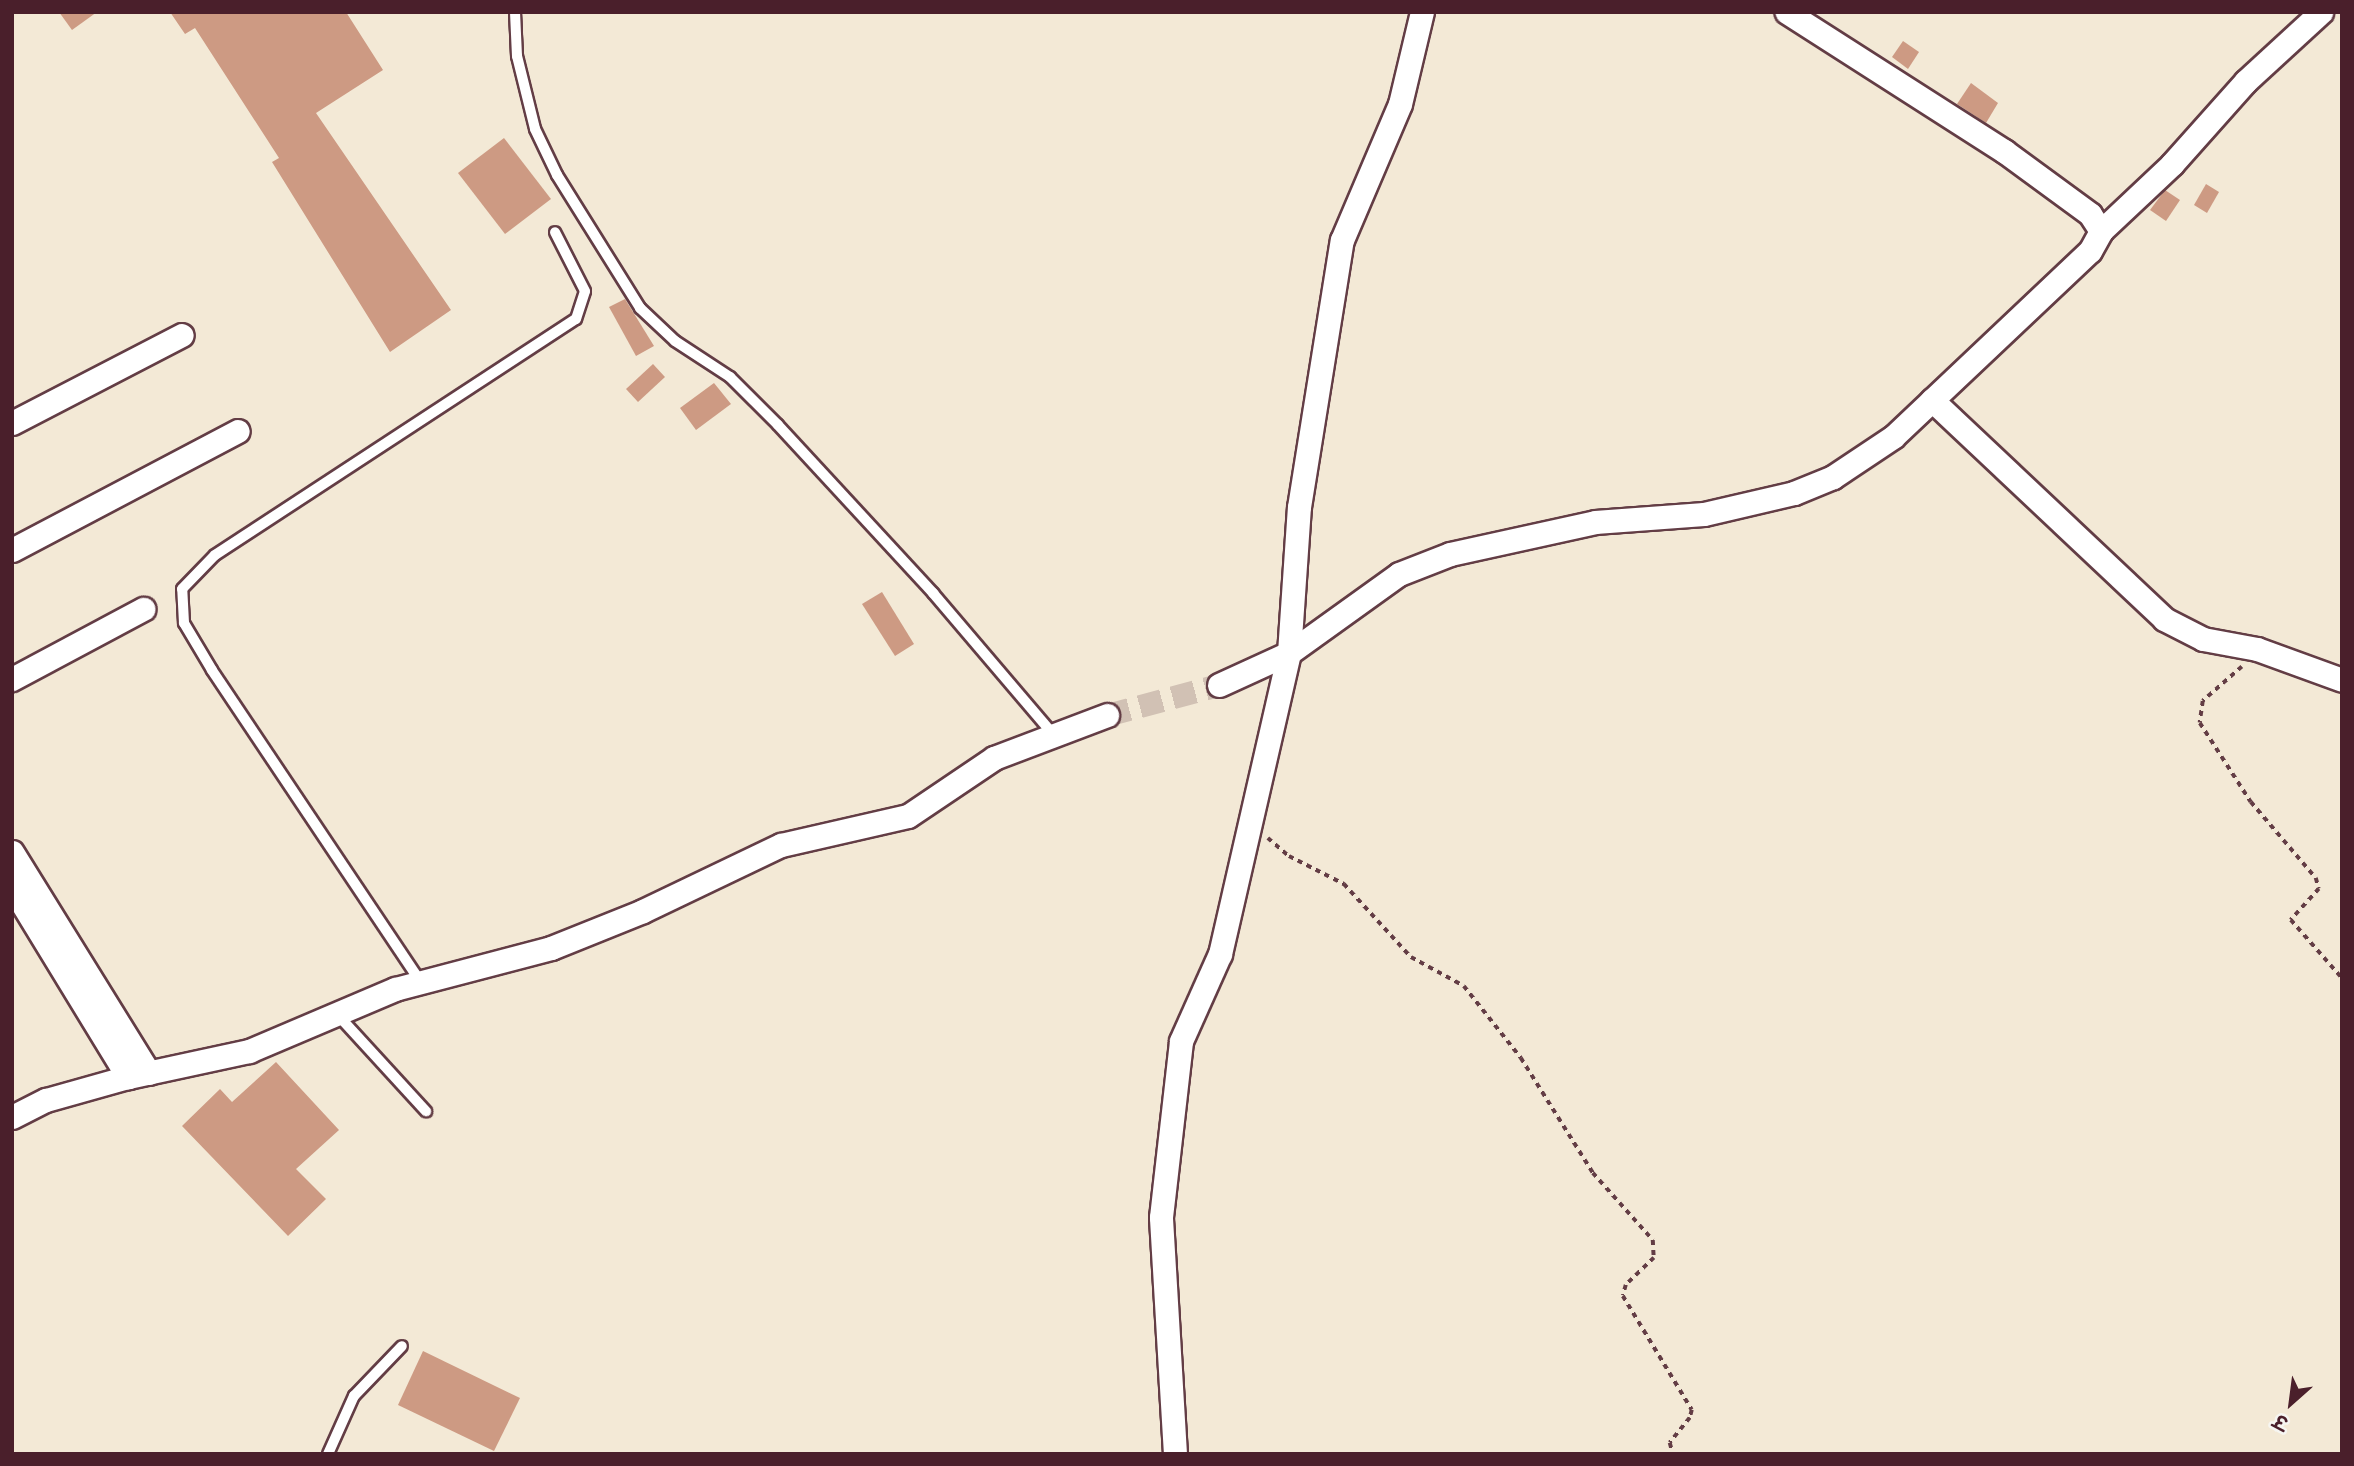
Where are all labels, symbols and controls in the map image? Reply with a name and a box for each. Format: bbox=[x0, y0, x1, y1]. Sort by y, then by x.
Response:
north arrow bbox=[2256, 1368, 2326, 1438]
text: उ bbox=[2270, 1408, 2292, 1435]

